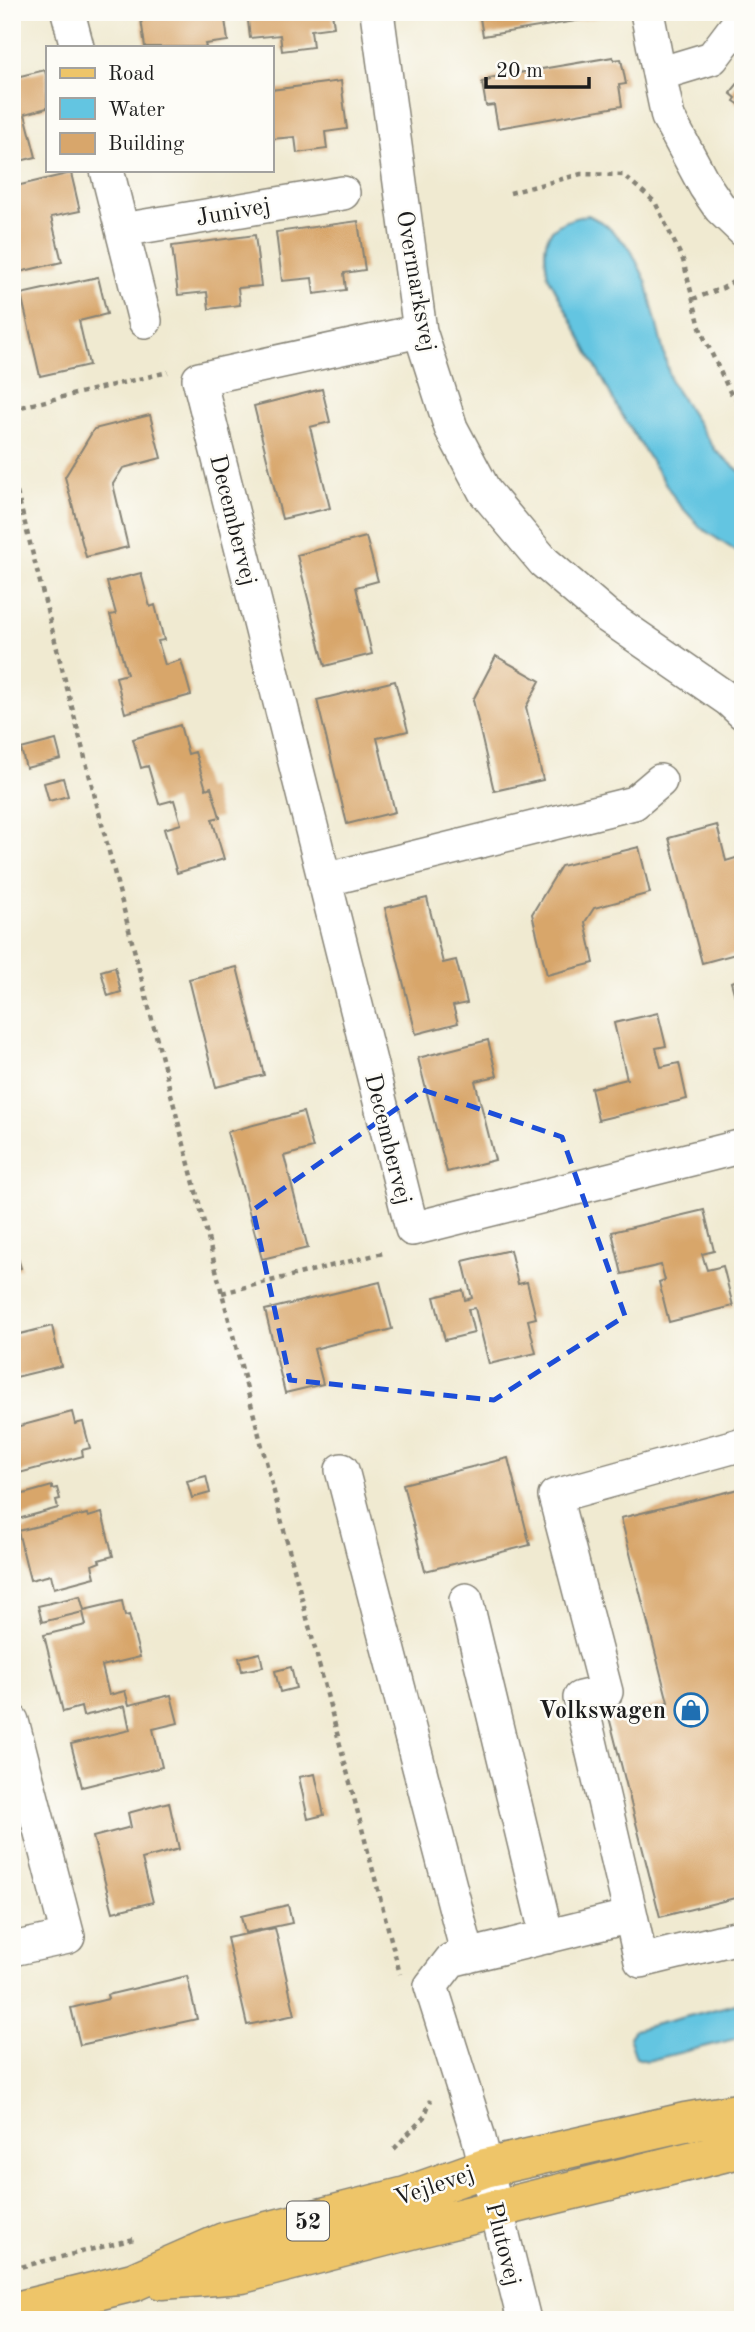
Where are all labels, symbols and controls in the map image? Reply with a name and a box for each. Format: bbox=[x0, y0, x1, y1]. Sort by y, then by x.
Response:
legend bbox=[46, 46, 273, 172]
scale bar bbox=[486, 46, 589, 90]
text: 20 m bbox=[496, 61, 543, 82]
text: Road bbox=[108, 64, 155, 85]
text: Water bbox=[108, 100, 165, 121]
text: Building bbox=[108, 134, 185, 155]
street label: Junivej bbox=[194, 195, 273, 231]
street label: Overmarksvej bbox=[391, 209, 439, 354]
street label: Decembervej bbox=[204, 453, 260, 588]
street label: Decembervej bbox=[359, 1072, 415, 1207]
shop icon: Volkswagen bbox=[672, 1691, 710, 1729]
place label: Volkswagen bbox=[539, 1700, 666, 1724]
street label: Vejlevej bbox=[392, 2162, 478, 2212]
street label: Plutovej bbox=[480, 2200, 524, 2289]
road number: 52 bbox=[287, 2202, 329, 2240]

